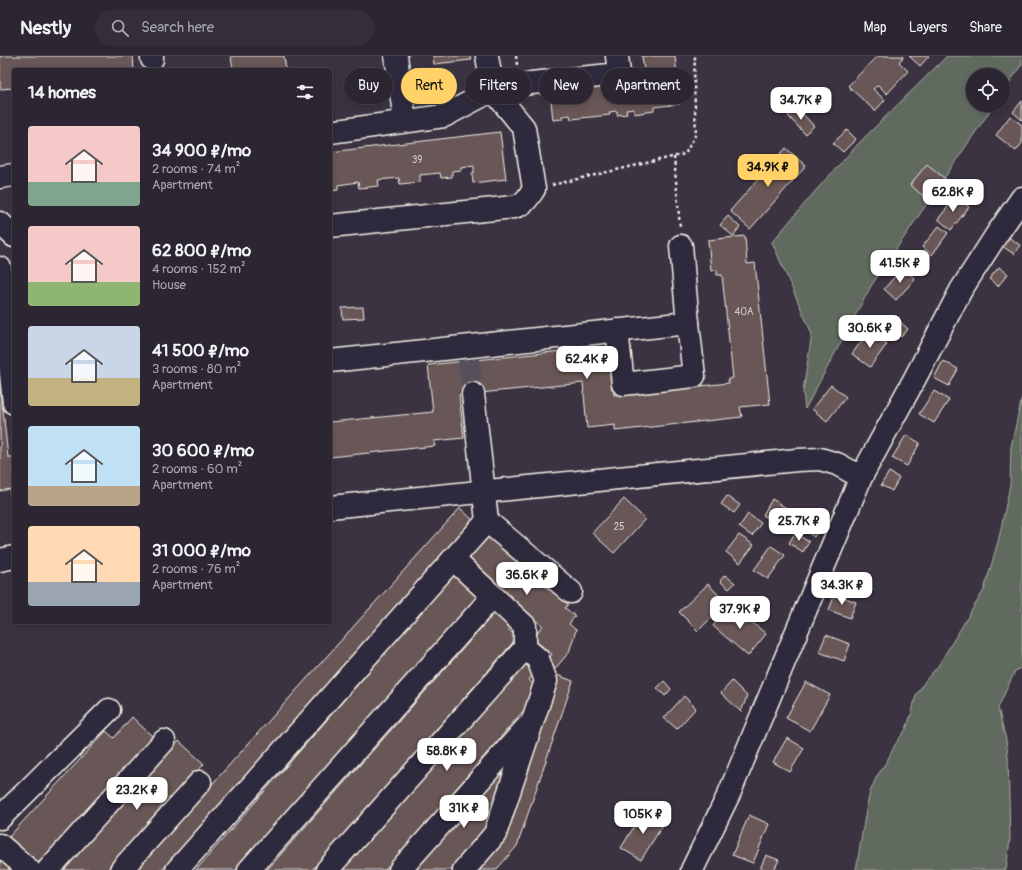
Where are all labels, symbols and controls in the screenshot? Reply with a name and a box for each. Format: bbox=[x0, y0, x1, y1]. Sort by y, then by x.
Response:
search box bbox=[95, 10, 375, 46]
text: Nestly bbox=[20, 16, 71, 40]
icon: search bbox=[109, 17, 131, 39]
text: Search here bbox=[141, 18, 214, 37]
text: Map bbox=[864, 19, 887, 36]
text: Layers bbox=[909, 19, 947, 36]
text: Share bbox=[969, 19, 1002, 36]
chip: Buy bbox=[344, 68, 393, 104]
chip: Rent bbox=[401, 68, 457, 104]
chip: Filters bbox=[465, 68, 531, 104]
chip: New bbox=[539, 68, 593, 104]
chip: Apartment bbox=[601, 68, 694, 104]
map controls bbox=[966, 68, 1010, 112]
button: locate bbox=[966, 68, 1010, 112]
icon: filters bbox=[294, 81, 316, 103]
text: 14 homes bbox=[28, 82, 96, 103]
pin: 34.7K ₽ bbox=[764, 87, 838, 121]
text: 34.7K ₽ bbox=[780, 92, 822, 108]
text: 34 900 ₽/mo bbox=[152, 140, 251, 161]
icon: home bbox=[60, 142, 108, 190]
house number: 39 bbox=[412, 154, 422, 166]
pin: 34.9K ₽ bbox=[731, 154, 805, 188]
text: 34.9K ₽ bbox=[747, 159, 789, 175]
text: 2 rooms · 74 m² bbox=[152, 161, 240, 177]
text: Apartment bbox=[152, 177, 213, 193]
pin: 62.8K ₽ bbox=[916, 179, 990, 213]
text: 62.8K ₽ bbox=[932, 184, 974, 200]
text: 62 800 ₽/mo bbox=[152, 240, 251, 261]
icon: home bbox=[60, 242, 108, 290]
pin: 41.5K ₽ bbox=[863, 250, 937, 284]
text: 41.5K ₽ bbox=[880, 255, 920, 271]
text: 4 rooms · 152 m² bbox=[152, 261, 246, 277]
text: House bbox=[152, 277, 186, 293]
house number: 40А bbox=[734, 306, 754, 318]
pin: 30.6K ₽ bbox=[833, 315, 907, 349]
text: 30.6K ₽ bbox=[847, 320, 893, 336]
text: 41 500 ₽/mo bbox=[152, 340, 249, 361]
icon: home bbox=[60, 342, 108, 390]
pin: 62.4K ₽ bbox=[550, 346, 624, 380]
text: 62.4K ₽ bbox=[565, 351, 609, 367]
text: 3 rooms · 80 m² bbox=[152, 361, 241, 377]
text: Apartment bbox=[152, 377, 213, 393]
text: 30 600 ₽/mo bbox=[152, 440, 254, 461]
icon: home bbox=[60, 442, 108, 490]
text: 2 rooms · 60 m² bbox=[152, 461, 242, 477]
text: Apartment bbox=[152, 477, 213, 493]
pin: 25.7K ₽ bbox=[762, 508, 836, 542]
text: 25.7K ₽ bbox=[778, 513, 820, 529]
house number: 25 bbox=[613, 521, 625, 533]
text: 31 000 ₽/mo bbox=[152, 540, 251, 561]
icon: home bbox=[60, 542, 108, 590]
text: 2 rooms · 76 m² bbox=[152, 561, 240, 577]
pin: 36.6K ₽ bbox=[490, 562, 564, 596]
text: 36.6K ₽ bbox=[505, 567, 549, 583]
pin: 34.3K ₽ bbox=[805, 572, 879, 606]
text: Apartment bbox=[152, 577, 213, 593]
text: 34.3K ₽ bbox=[820, 577, 864, 593]
pin: 37.9K ₽ bbox=[703, 596, 777, 630]
text: 37.9K ₽ bbox=[719, 601, 761, 617]
pin: 58.8K ₽ bbox=[410, 738, 484, 772]
text: 58.8K ₽ bbox=[426, 743, 468, 759]
pin: 23.2K ₽ bbox=[100, 777, 174, 811]
text: 23.2K ₽ bbox=[116, 782, 158, 798]
pin: 31K ₽ bbox=[436, 795, 492, 829]
text: 31K ₽ bbox=[449, 800, 479, 816]
pin: 105K ₽ bbox=[610, 801, 676, 835]
text: 105K ₽ bbox=[623, 806, 663, 822]

